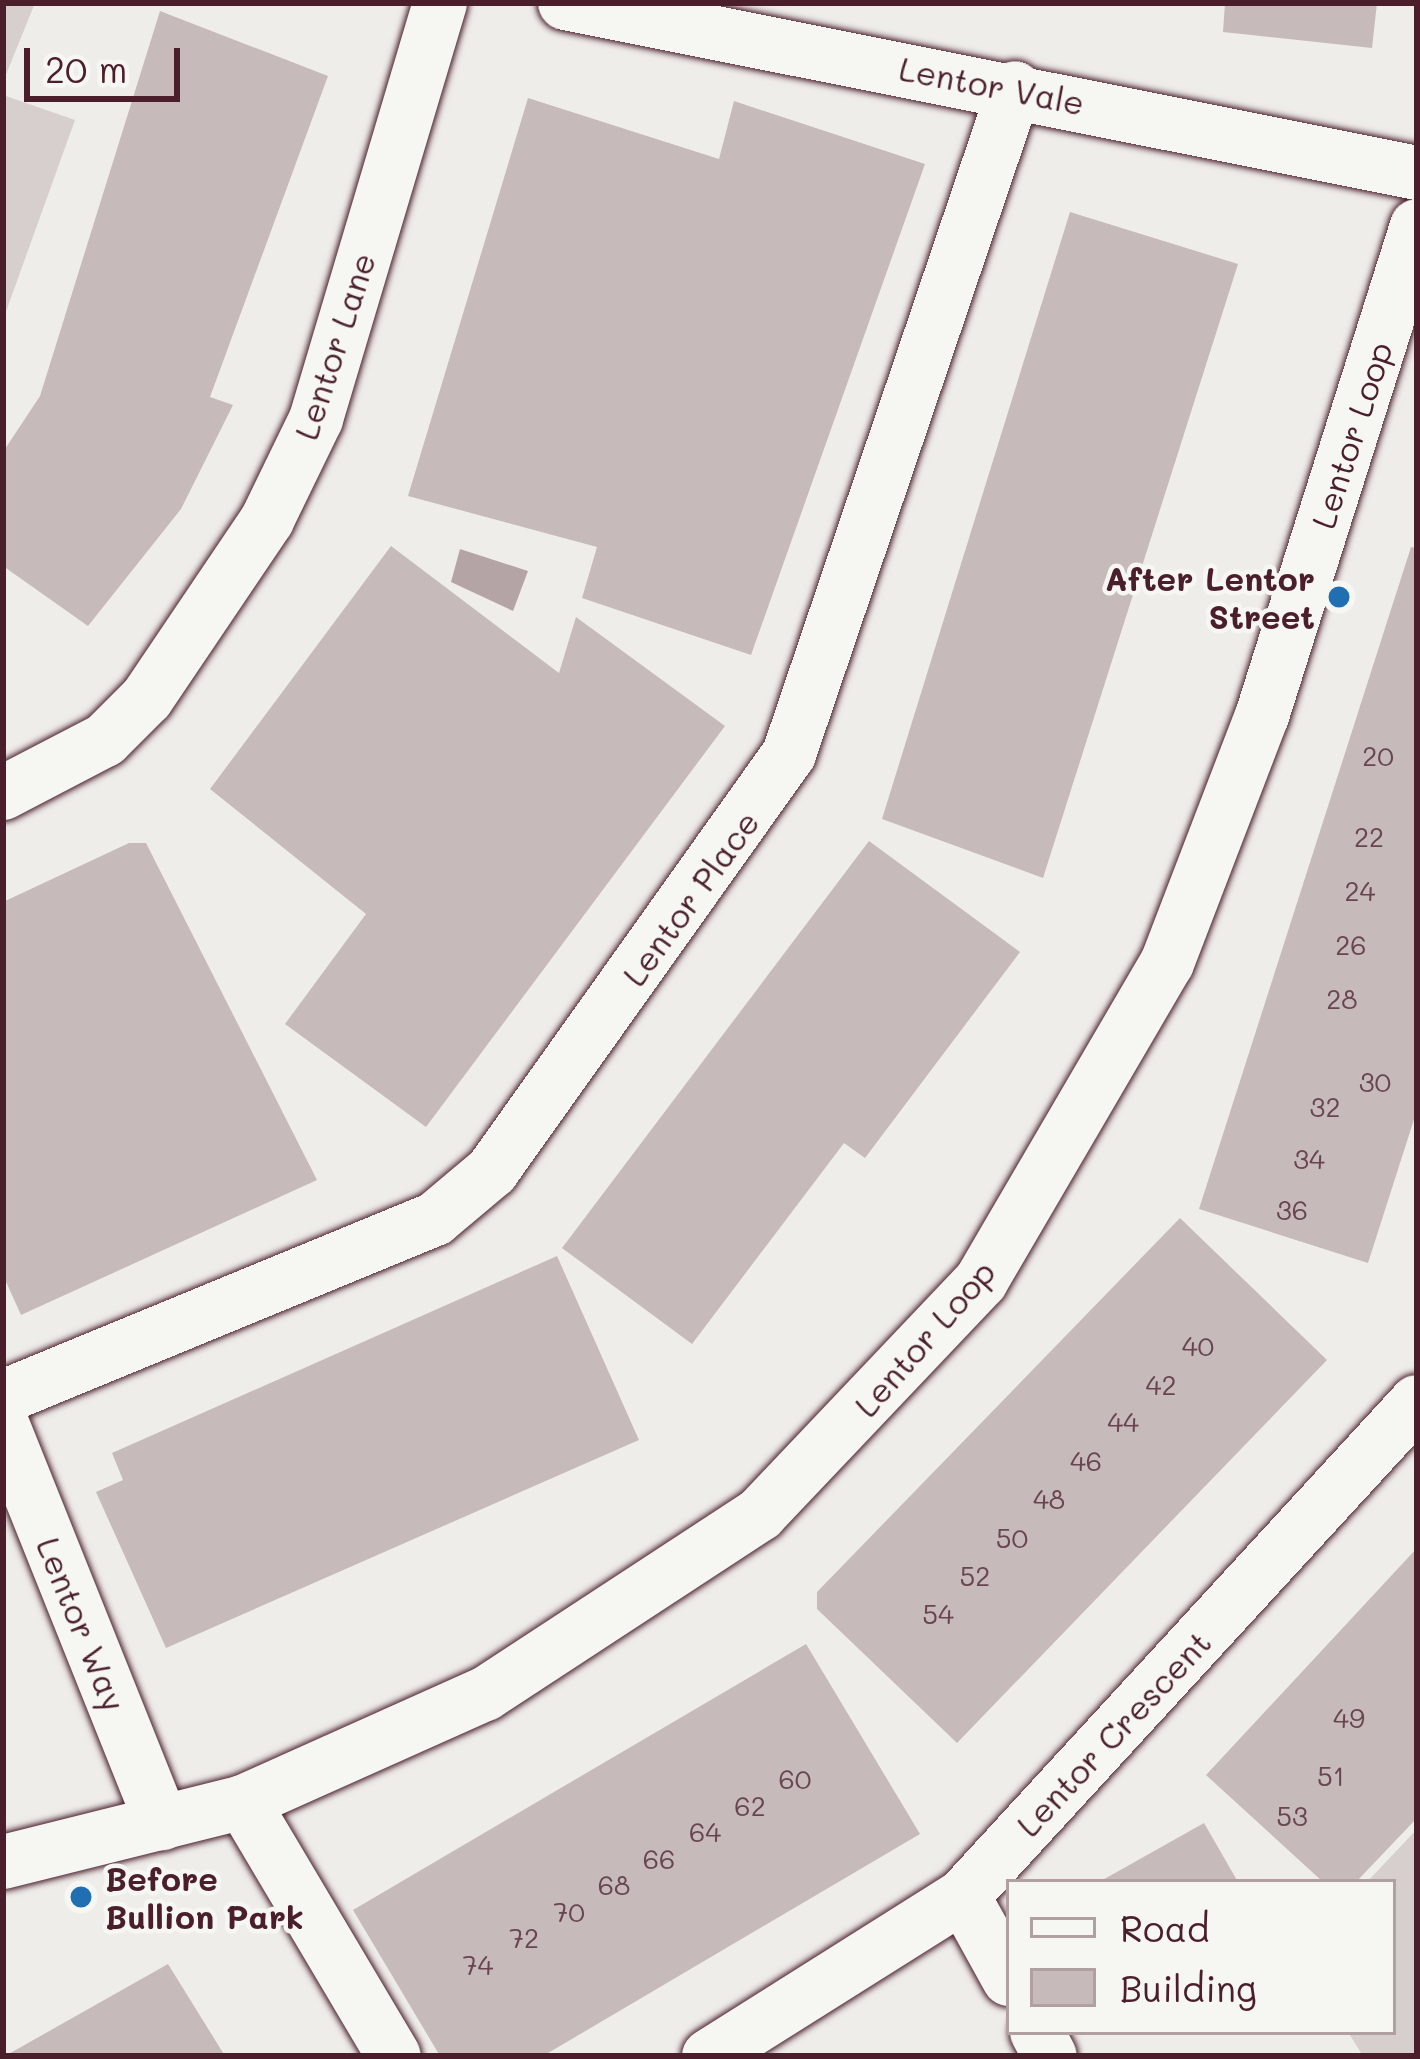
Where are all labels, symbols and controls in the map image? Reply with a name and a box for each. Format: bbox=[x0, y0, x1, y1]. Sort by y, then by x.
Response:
scale bar bbox=[30, 24, 186, 98]
text: 20 m bbox=[45, 45, 127, 92]
street label: Lentor Vale bbox=[896, 48, 1088, 122]
street label: Lentor Lane bbox=[285, 248, 383, 444]
street label: Lentor Loop bbox=[1302, 337, 1400, 533]
place label: After Lentor Street bbox=[1105, 558, 1315, 636]
marker: After Lentor Street bbox=[1326, 584, 1352, 610]
house number: 20 bbox=[1362, 740, 1394, 772]
street label: Lentor Place bbox=[613, 803, 767, 993]
house number: 22 bbox=[1354, 821, 1384, 853]
house number: 24 bbox=[1345, 875, 1375, 907]
house number: 26 bbox=[1335, 929, 1367, 961]
house number: 28 bbox=[1326, 983, 1358, 1015]
house number: 30 bbox=[1359, 1066, 1391, 1098]
house number: 32 bbox=[1310, 1091, 1340, 1123]
house number: 34 bbox=[1293, 1143, 1325, 1175]
house number: 36 bbox=[1276, 1194, 1308, 1226]
street label: Lentor Loop bbox=[845, 1252, 1003, 1424]
house number: 40 bbox=[1182, 1330, 1214, 1362]
house number: 42 bbox=[1146, 1369, 1176, 1401]
house number: 44 bbox=[1107, 1406, 1139, 1438]
house number: 46 bbox=[1070, 1445, 1102, 1477]
house number: 48 bbox=[1033, 1483, 1065, 1515]
house number: 50 bbox=[996, 1522, 1028, 1554]
street label: Lentor Way bbox=[29, 1531, 135, 1717]
house number: 52 bbox=[960, 1560, 990, 1592]
house number: 54 bbox=[922, 1598, 954, 1630]
street label: Lentor Crescent bbox=[1008, 1622, 1218, 1844]
house number: 49 bbox=[1333, 1702, 1365, 1734]
house number: 51 bbox=[1317, 1760, 1345, 1792]
house number: 60 bbox=[779, 1763, 811, 1795]
house number: 62 bbox=[734, 1790, 766, 1822]
house number: 53 bbox=[1276, 1800, 1308, 1832]
house number: 64 bbox=[689, 1816, 721, 1848]
house number: 66 bbox=[643, 1843, 675, 1875]
place label: Before Bullion Park bbox=[105, 1858, 304, 1936]
house number: 68 bbox=[598, 1869, 630, 1901]
legend bbox=[1006, 1879, 1396, 2035]
marker: Before Bullion Park bbox=[68, 1884, 94, 1910]
house number: 70 bbox=[553, 1896, 585, 1928]
text: Road bbox=[1120, 1904, 1210, 1951]
house number: 72 bbox=[509, 1922, 539, 1954]
house number: 74 bbox=[463, 1949, 493, 1981]
text: Building bbox=[1120, 1964, 1257, 2011]

